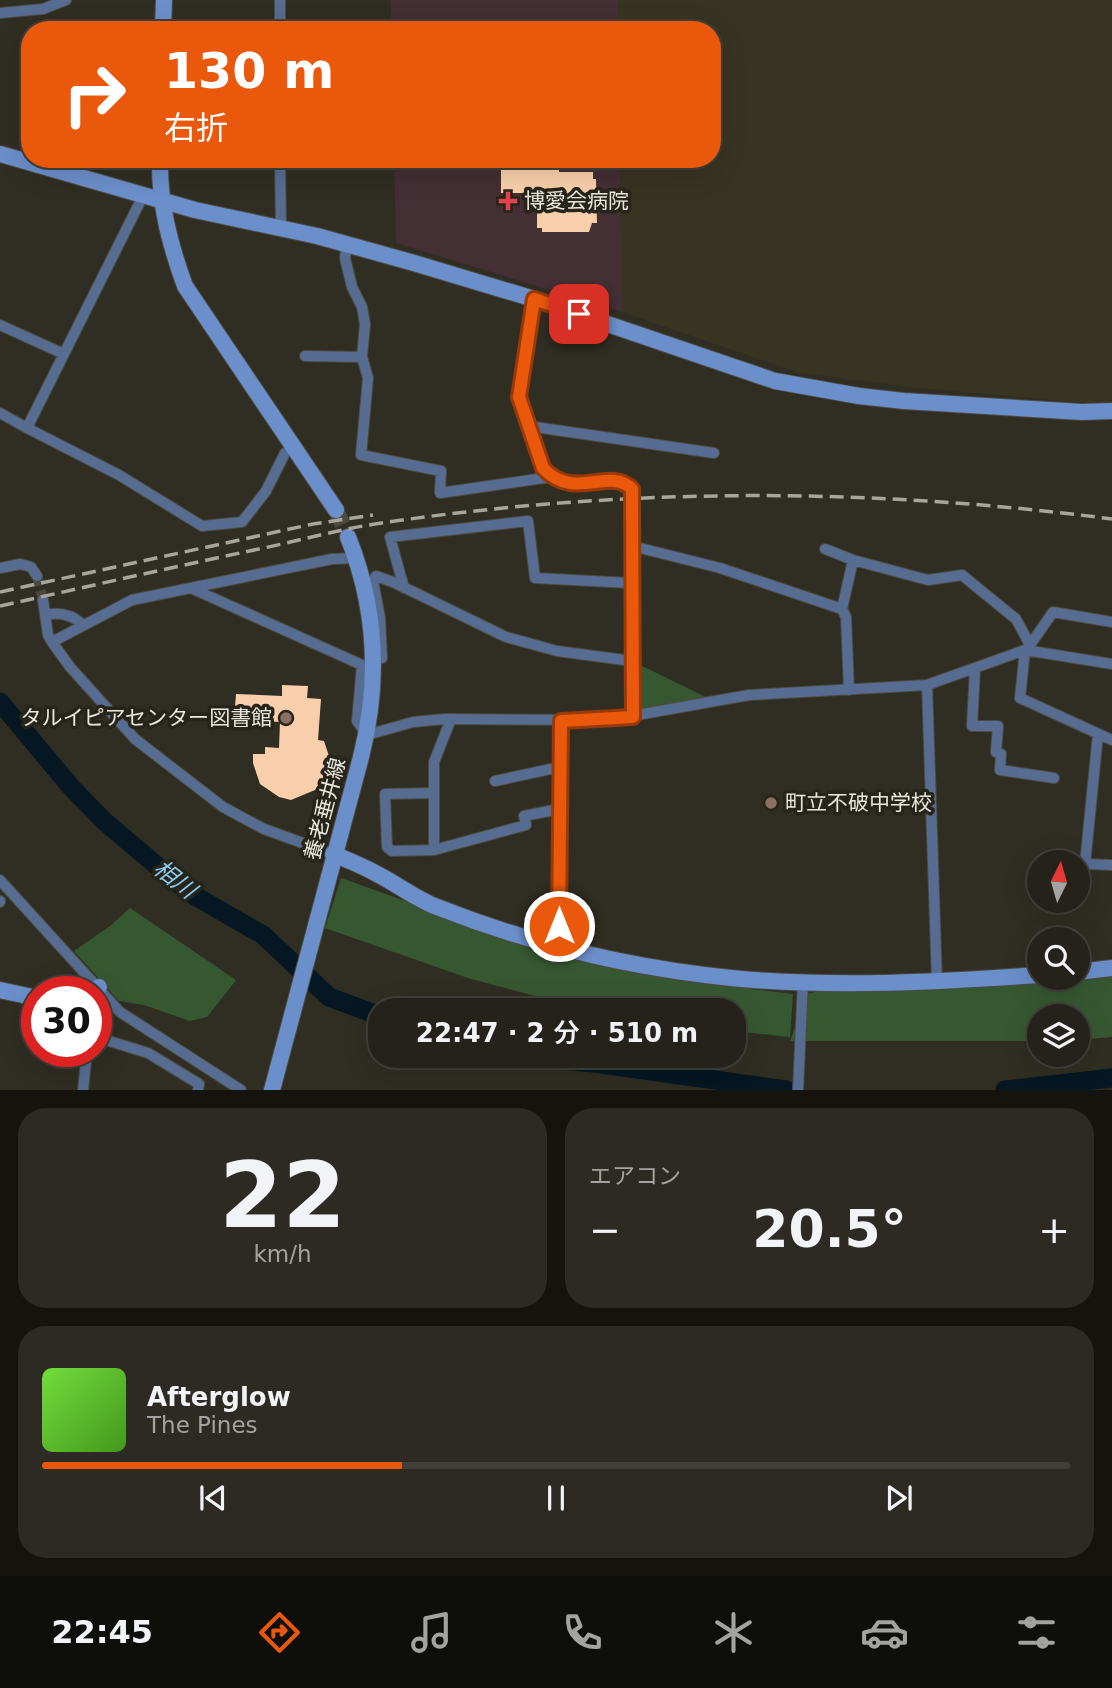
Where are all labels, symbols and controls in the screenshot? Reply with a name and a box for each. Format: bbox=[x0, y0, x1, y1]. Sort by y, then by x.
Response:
text: 130 m bbox=[164, 43, 334, 100]
icon: right bbox=[49, 49, 140, 140]
text: 右折 bbox=[164, 109, 228, 147]
place label: 博愛会病院 bbox=[524, 189, 629, 213]
marker: 博愛会病院 bbox=[498, 191, 518, 211]
pin bbox=[549, 284, 609, 344]
icon: arrive bbox=[560, 295, 598, 333]
place label: タルイピアセンター図書館 bbox=[20, 706, 272, 730]
marker: タルイピアセンター図書館 bbox=[278, 710, 294, 726]
street label: 養老垂井線 bbox=[300, 755, 350, 863]
place label: 町立不破中学校 bbox=[785, 791, 932, 815]
marker: 町立不破中学校 bbox=[763, 795, 779, 811]
north arrow bbox=[1027, 850, 1090, 914]
map controls bbox=[1027, 850, 1090, 1067]
water label: 相川 bbox=[149, 855, 203, 905]
position arrow bbox=[522, 889, 596, 963]
button: search bbox=[1027, 927, 1090, 990]
speed limit sign: 30 bbox=[21, 976, 112, 1067]
button: layers bbox=[1027, 1004, 1090, 1067]
text: 22:47 · 2 分 · 510 m bbox=[416, 1018, 698, 1048]
text: 22 bbox=[219, 1143, 346, 1248]
text: エアコン bbox=[589, 1163, 681, 1189]
text: 20.5° bbox=[752, 1199, 907, 1259]
text: − bbox=[589, 1208, 621, 1252]
text: + bbox=[1038, 1208, 1070, 1252]
text: km/h bbox=[253, 1241, 312, 1267]
text: Afterglow bbox=[147, 1382, 291, 1412]
text: The Pines bbox=[147, 1412, 258, 1438]
icon: previous bbox=[194, 1479, 232, 1517]
icon: pause bbox=[537, 1479, 575, 1517]
icon: next bbox=[880, 1479, 918, 1517]
icon: directions bbox=[255, 1608, 304, 1657]
icon: music bbox=[407, 1608, 456, 1657]
icon: phone bbox=[558, 1608, 607, 1657]
icon: climate bbox=[709, 1608, 758, 1657]
icon: car bbox=[860, 1608, 909, 1657]
icon: filters bbox=[1012, 1608, 1061, 1657]
text: 22:45 bbox=[51, 1613, 153, 1651]

